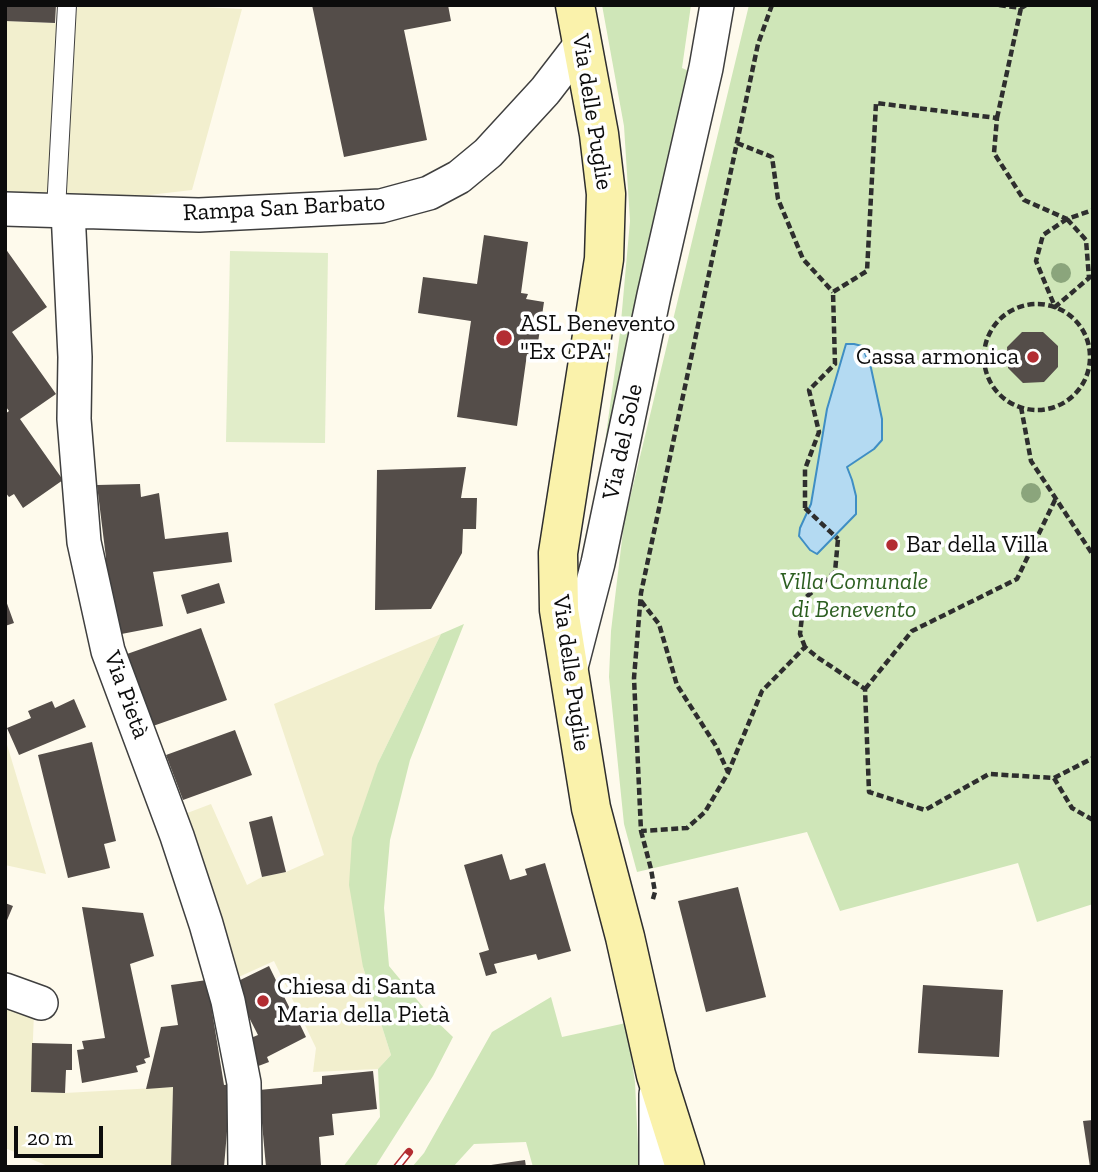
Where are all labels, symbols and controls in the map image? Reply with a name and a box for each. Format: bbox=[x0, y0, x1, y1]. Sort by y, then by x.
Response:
street label: Via delle Puglie bbox=[565, 32, 619, 192]
street label: Rampa San Barbato bbox=[182, 188, 386, 228]
place label: ASL Benevento "Ex CPA" bbox=[520, 310, 675, 366]
marker: ASL Benevento "Ex CPA" bbox=[494, 328, 514, 348]
place label: Cassa armonica bbox=[856, 343, 1019, 371]
marker: Cassa armonica bbox=[1025, 349, 1041, 365]
street label: Via del Sole bbox=[597, 381, 649, 503]
place label: Bar della Villa bbox=[906, 531, 1048, 559]
marker: Bar della Villa bbox=[884, 537, 900, 553]
park label: Villa Comunale di Benevento bbox=[780, 568, 928, 624]
street label: Via delle Puglie bbox=[546, 593, 596, 753]
street label: Via Pietà bbox=[97, 647, 155, 743]
place label: Chiesa di Santa Maria della Pietà bbox=[277, 973, 450, 1029]
marker: Chiesa di Santa Maria della Pietà bbox=[255, 993, 271, 1009]
scale bar bbox=[18, 1112, 107, 1156]
text: 20 m bbox=[27, 1125, 73, 1150]

